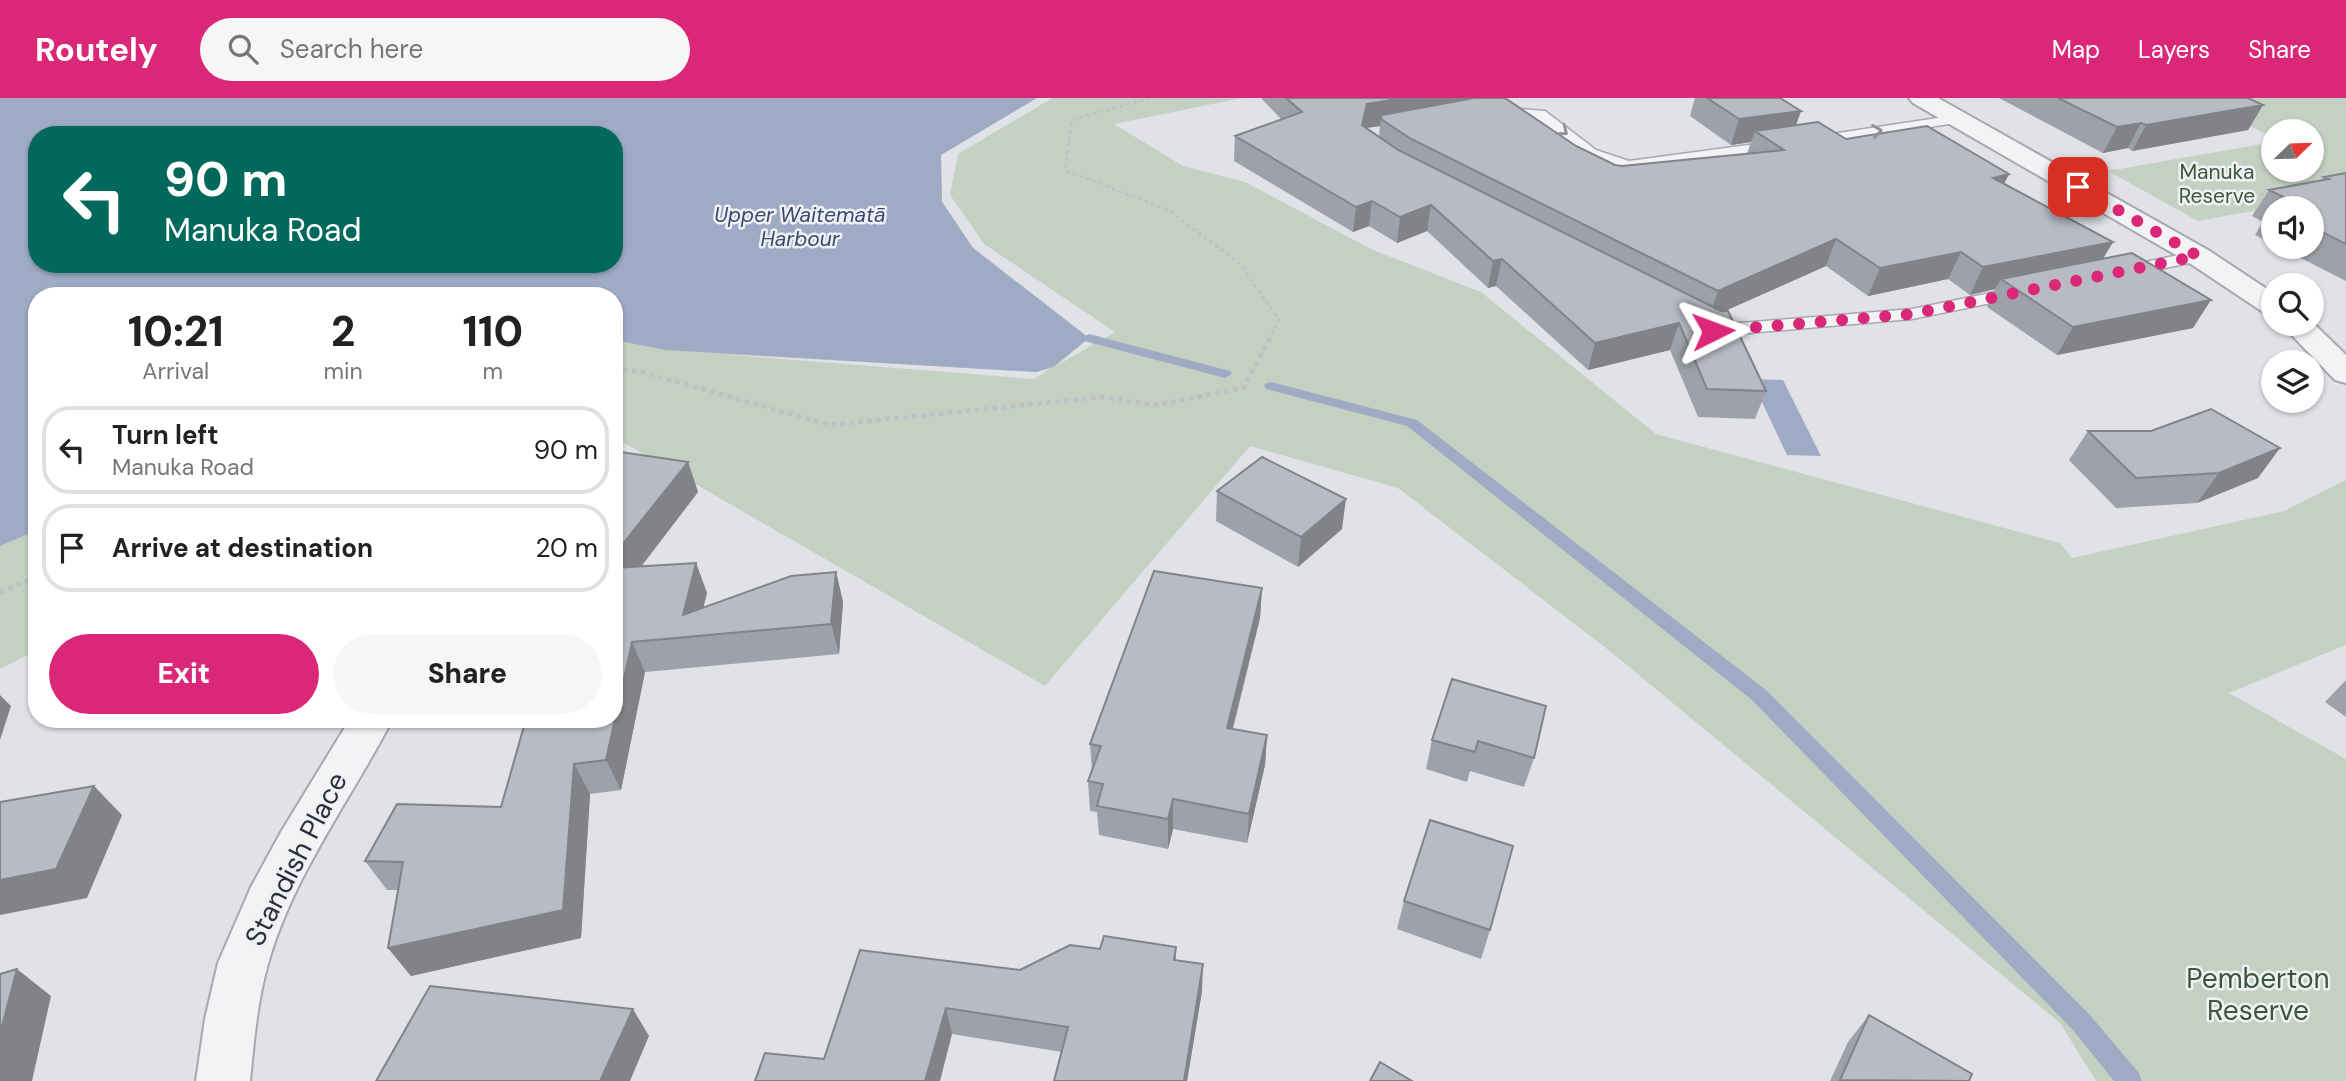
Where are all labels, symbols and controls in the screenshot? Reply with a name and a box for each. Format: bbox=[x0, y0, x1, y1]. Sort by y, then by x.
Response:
search box bbox=[200, 18, 690, 81]
text: Routely bbox=[35, 28, 158, 71]
icon: search bbox=[224, 30, 262, 68]
text: Search here bbox=[280, 32, 423, 66]
text: Map bbox=[2052, 34, 2100, 65]
text: Layers bbox=[2138, 34, 2210, 65]
text: Share bbox=[2248, 34, 2311, 65]
north arrow bbox=[2261, 119, 2324, 182]
map controls bbox=[2261, 119, 2324, 413]
one-way arrow bbox=[1555, 123, 1568, 136]
one-way arrow bbox=[1871, 124, 1883, 139]
text: 90 m bbox=[164, 147, 287, 211]
icon: left bbox=[49, 154, 140, 245]
pin bbox=[2048, 157, 2108, 217]
park label: Manuka Reserve bbox=[2179, 158, 2255, 210]
icon: arrive bbox=[2059, 168, 2097, 206]
button: sound bbox=[2261, 196, 2324, 259]
water label: Upper Waitematā Harbour bbox=[714, 201, 886, 253]
text: Manuka Road bbox=[164, 209, 361, 251]
button: search bbox=[2261, 273, 2324, 336]
position arrow bbox=[1676, 294, 1750, 368]
text: 10:21 bbox=[128, 304, 224, 359]
text: 2 bbox=[331, 304, 355, 359]
text: 110 bbox=[463, 304, 523, 359]
button: layers bbox=[2261, 350, 2324, 413]
text: Arrival bbox=[142, 356, 209, 386]
text: min bbox=[323, 356, 363, 386]
text: m bbox=[483, 356, 503, 386]
text: Turn left bbox=[112, 418, 219, 452]
icon: left bbox=[53, 431, 91, 469]
text: 90 m bbox=[534, 433, 598, 467]
text: Manuka Road bbox=[112, 452, 254, 482]
icon: arrive bbox=[53, 529, 91, 567]
text: Arrive at destination bbox=[112, 531, 373, 565]
text: 20 m bbox=[535, 531, 598, 565]
button: Exit bbox=[49, 634, 319, 714]
button: Share bbox=[333, 634, 602, 714]
street label: Standish Place bbox=[236, 766, 356, 952]
park label: Pemberton Reserve bbox=[2186, 960, 2330, 1029]

